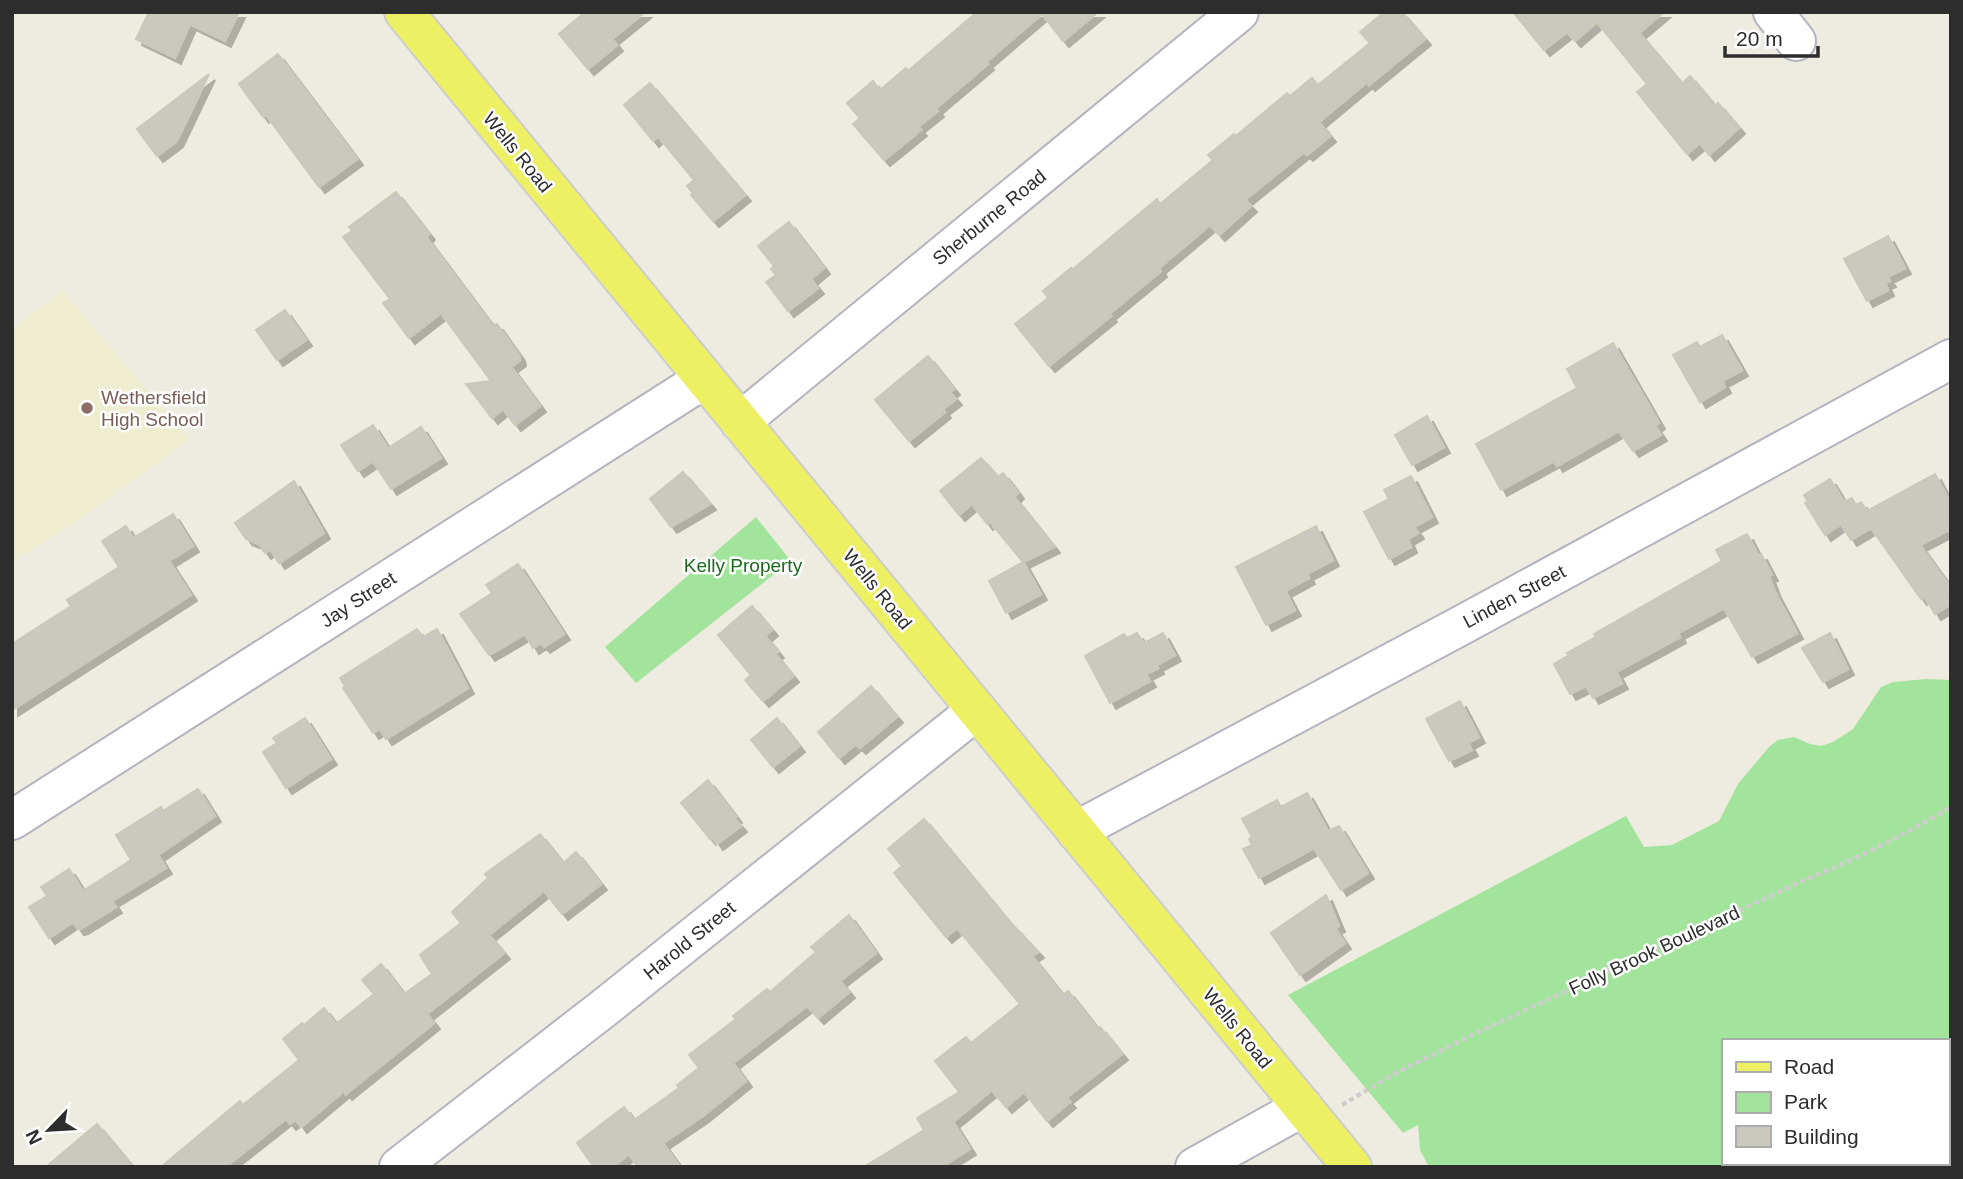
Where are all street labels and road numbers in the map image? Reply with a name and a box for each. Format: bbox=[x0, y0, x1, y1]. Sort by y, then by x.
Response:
street label: Wells Road bbox=[479, 108, 556, 197]
street label: Sherburne Road bbox=[929, 165, 1050, 269]
street label: Wells Road bbox=[839, 545, 916, 634]
street label: Linden Street bbox=[1459, 560, 1570, 632]
street label: Jay Street bbox=[317, 567, 400, 632]
street label: Harold Street bbox=[639, 897, 740, 984]
street label: Folly Brook Boulevard bbox=[1566, 902, 1743, 999]
street label: Wells Road bbox=[1199, 984, 1276, 1073]

